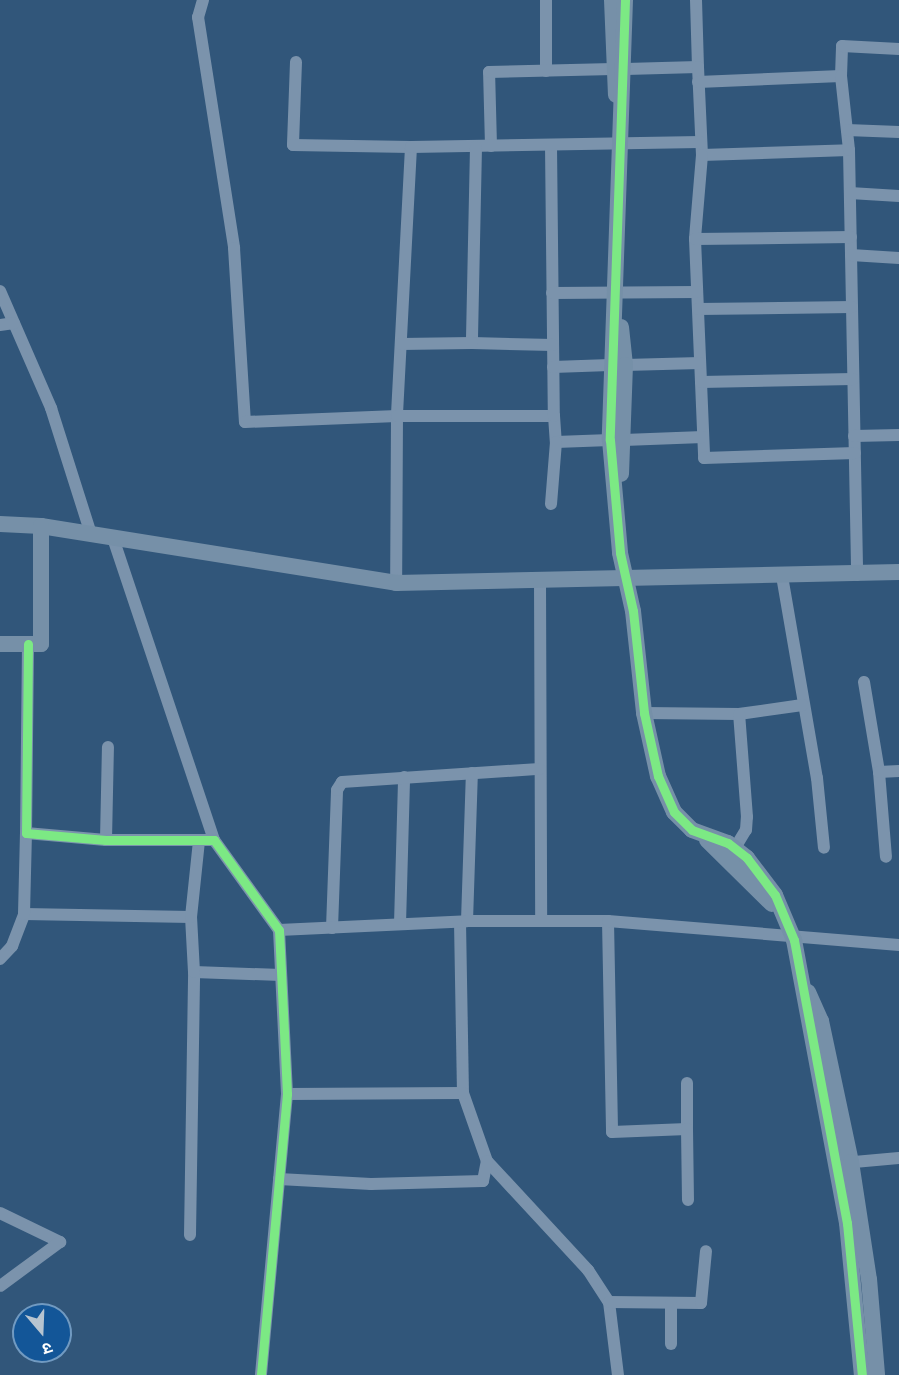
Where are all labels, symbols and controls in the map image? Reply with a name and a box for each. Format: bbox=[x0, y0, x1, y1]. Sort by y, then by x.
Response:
north arrow bbox=[12, 1303, 72, 1363]
text: उ bbox=[40, 1338, 55, 1359]

